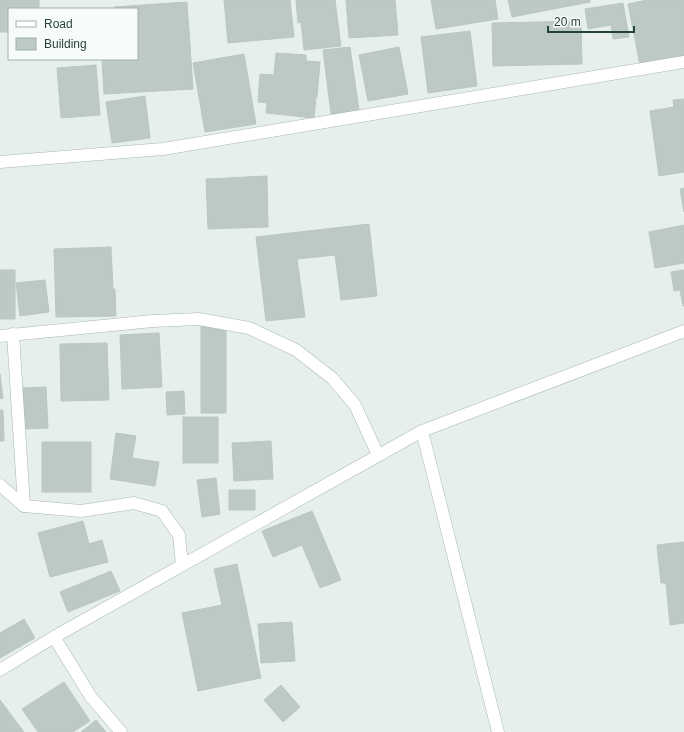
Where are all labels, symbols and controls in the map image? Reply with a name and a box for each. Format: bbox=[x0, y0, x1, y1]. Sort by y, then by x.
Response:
legend bbox=[8, 8, 138, 60]
scale bar bbox=[548, 8, 634, 34]
text: 20 m bbox=[554, 15, 581, 29]
text: Road bbox=[44, 17, 73, 31]
text: Building bbox=[44, 37, 87, 51]

